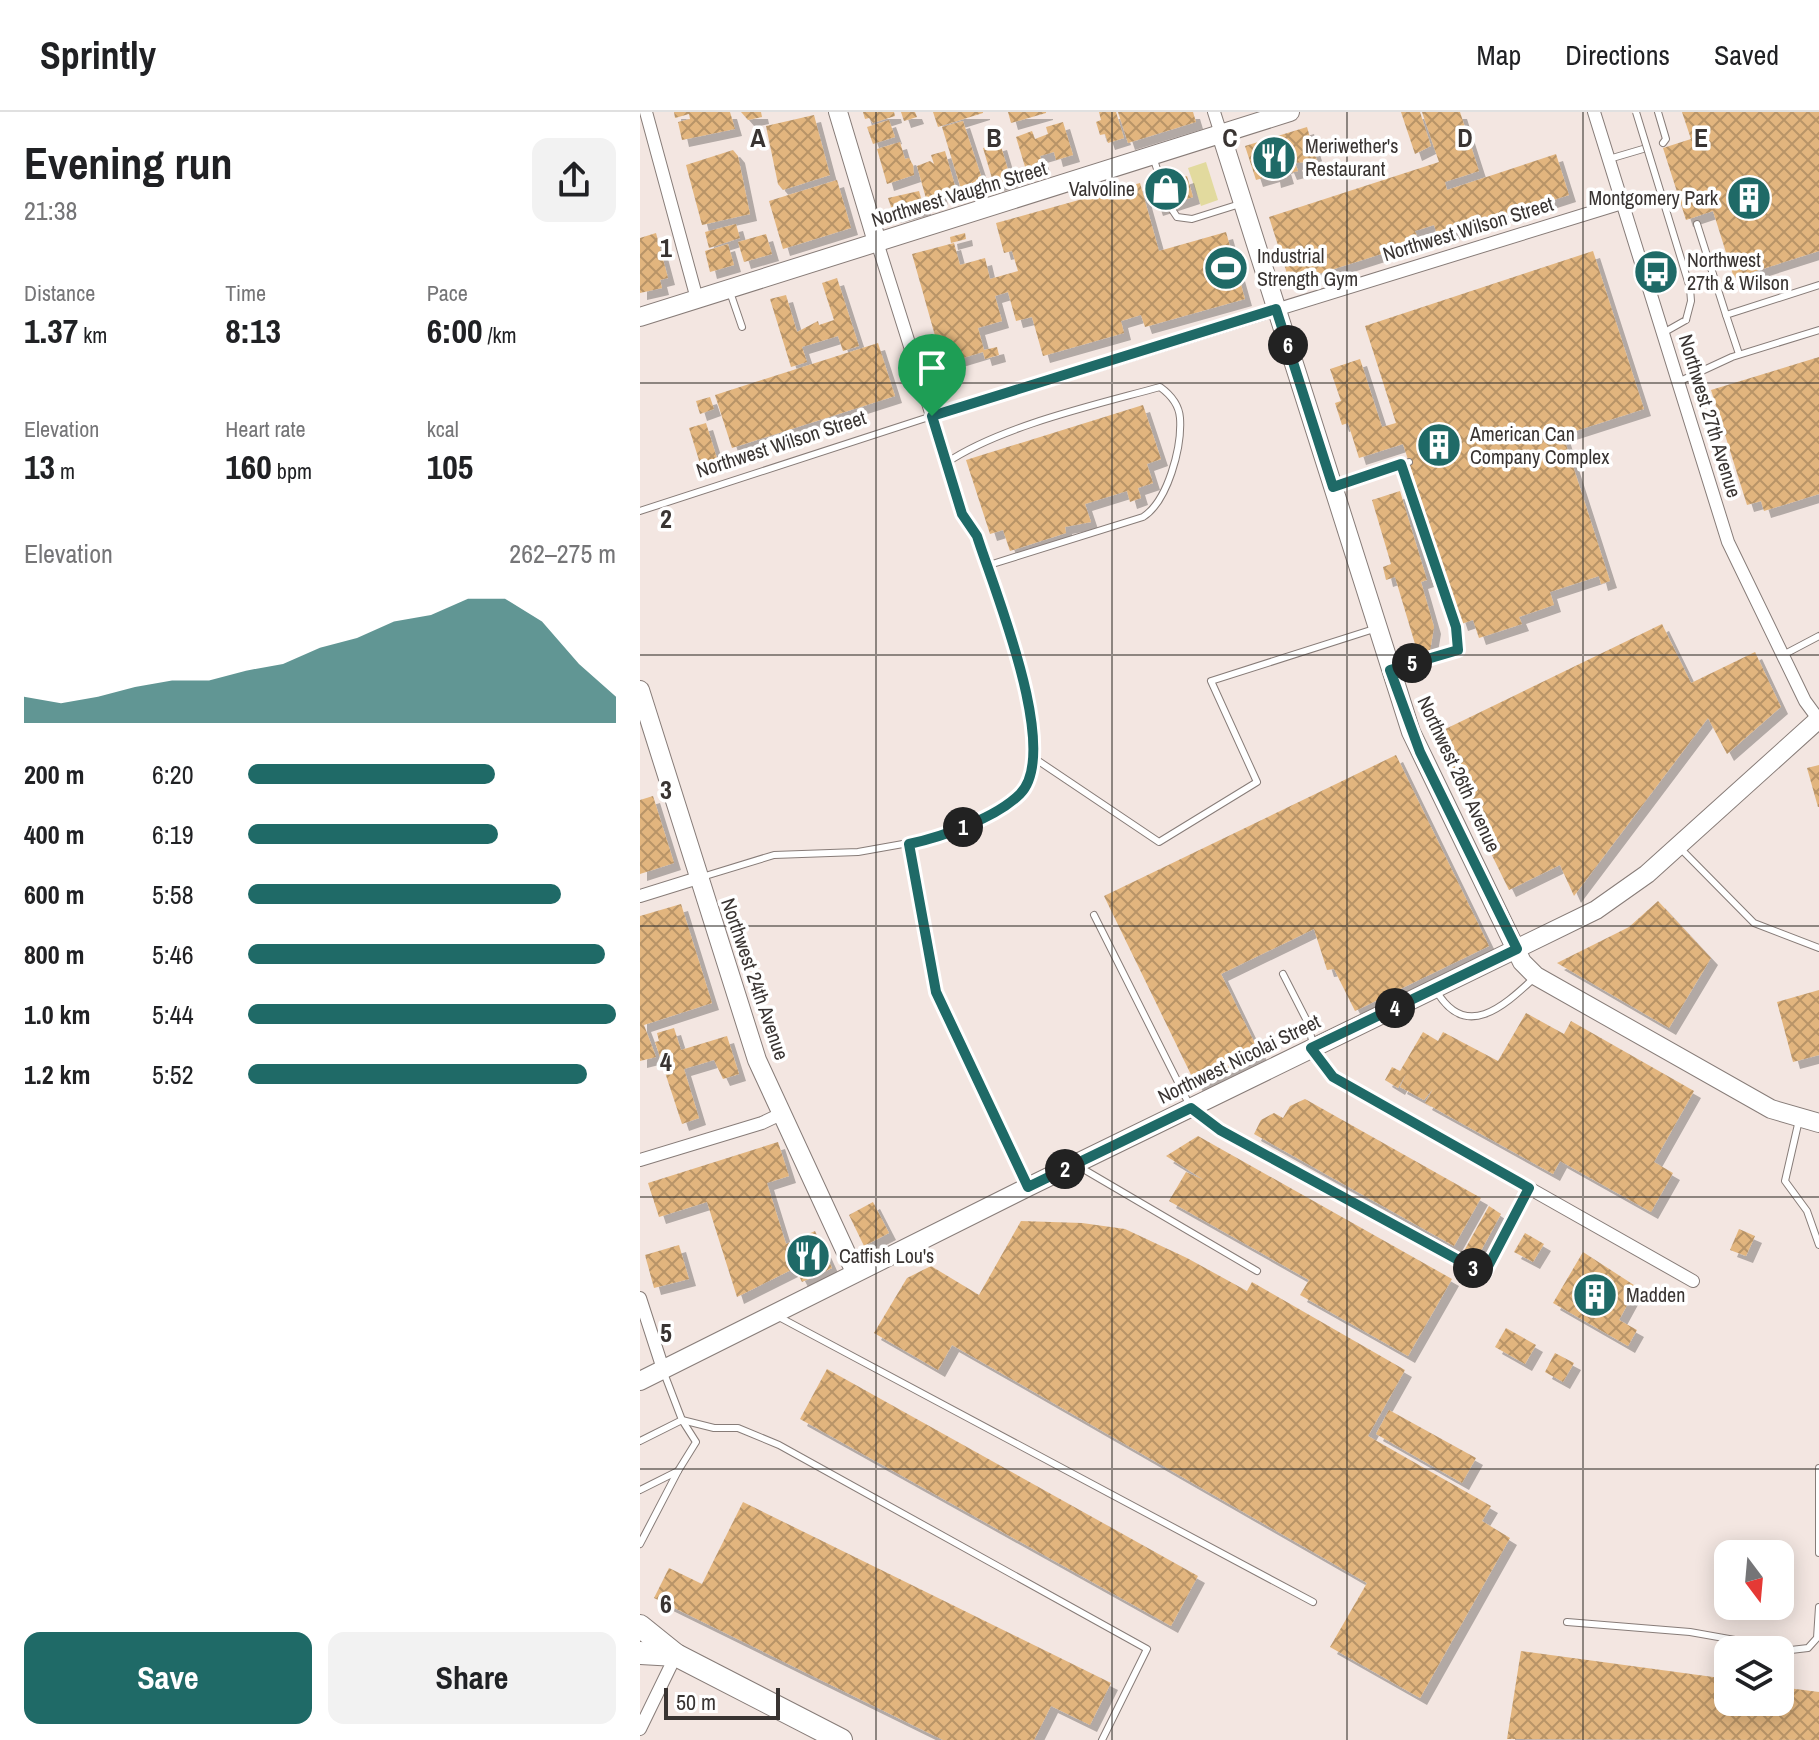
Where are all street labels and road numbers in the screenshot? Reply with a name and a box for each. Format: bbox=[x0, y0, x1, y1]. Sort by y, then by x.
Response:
street label: Northwest Vaughn Street bbox=[868, 154, 1050, 233]
street label: Northwest Wilson Street bbox=[1379, 190, 1557, 267]
street label: Northwest 27th Avenue bbox=[1673, 331, 1748, 501]
street label: Northwest Wilson Street bbox=[693, 403, 870, 484]
street label: Northwest 26th Avenue bbox=[1411, 691, 1507, 856]
street label: Northwest 24th Avenue bbox=[715, 894, 796, 1063]
street label: Northwest Nicolai Street bbox=[1153, 1007, 1325, 1110]

